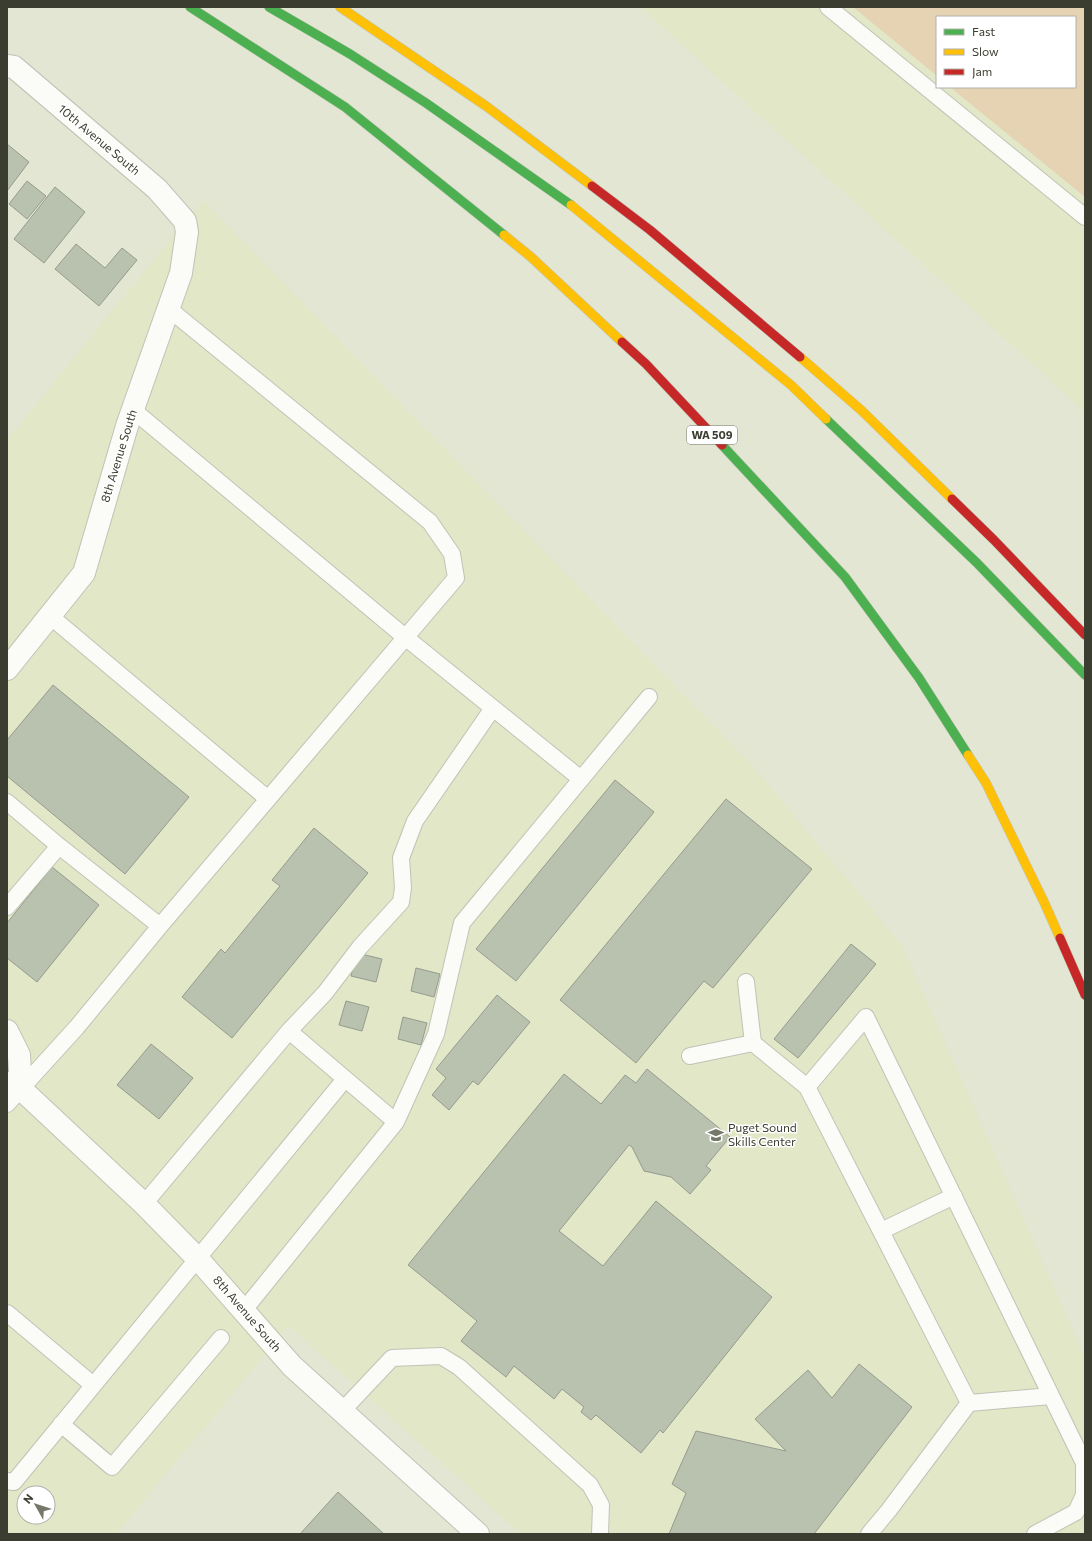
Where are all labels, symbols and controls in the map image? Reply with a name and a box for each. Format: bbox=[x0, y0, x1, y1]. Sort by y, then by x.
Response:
legend bbox=[936, 16, 1076, 88]
text: Fast bbox=[972, 24, 995, 38]
text: Slow bbox=[972, 44, 999, 58]
text: Jam bbox=[972, 64, 992, 79]
street label: 10th Avenue South bbox=[56, 101, 143, 177]
street label: 8th Avenue South bbox=[97, 408, 139, 504]
road number: WA 509 bbox=[687, 426, 737, 444]
place label: Puget Sound Skills Center bbox=[728, 1120, 797, 1148]
school or university icon: Puget Sound Skills Center bbox=[707, 1126, 725, 1144]
street label: 8th Avenue South bbox=[211, 1272, 285, 1354]
north arrow bbox=[16, 1485, 56, 1525]
text: N bbox=[20, 1491, 35, 1506]

